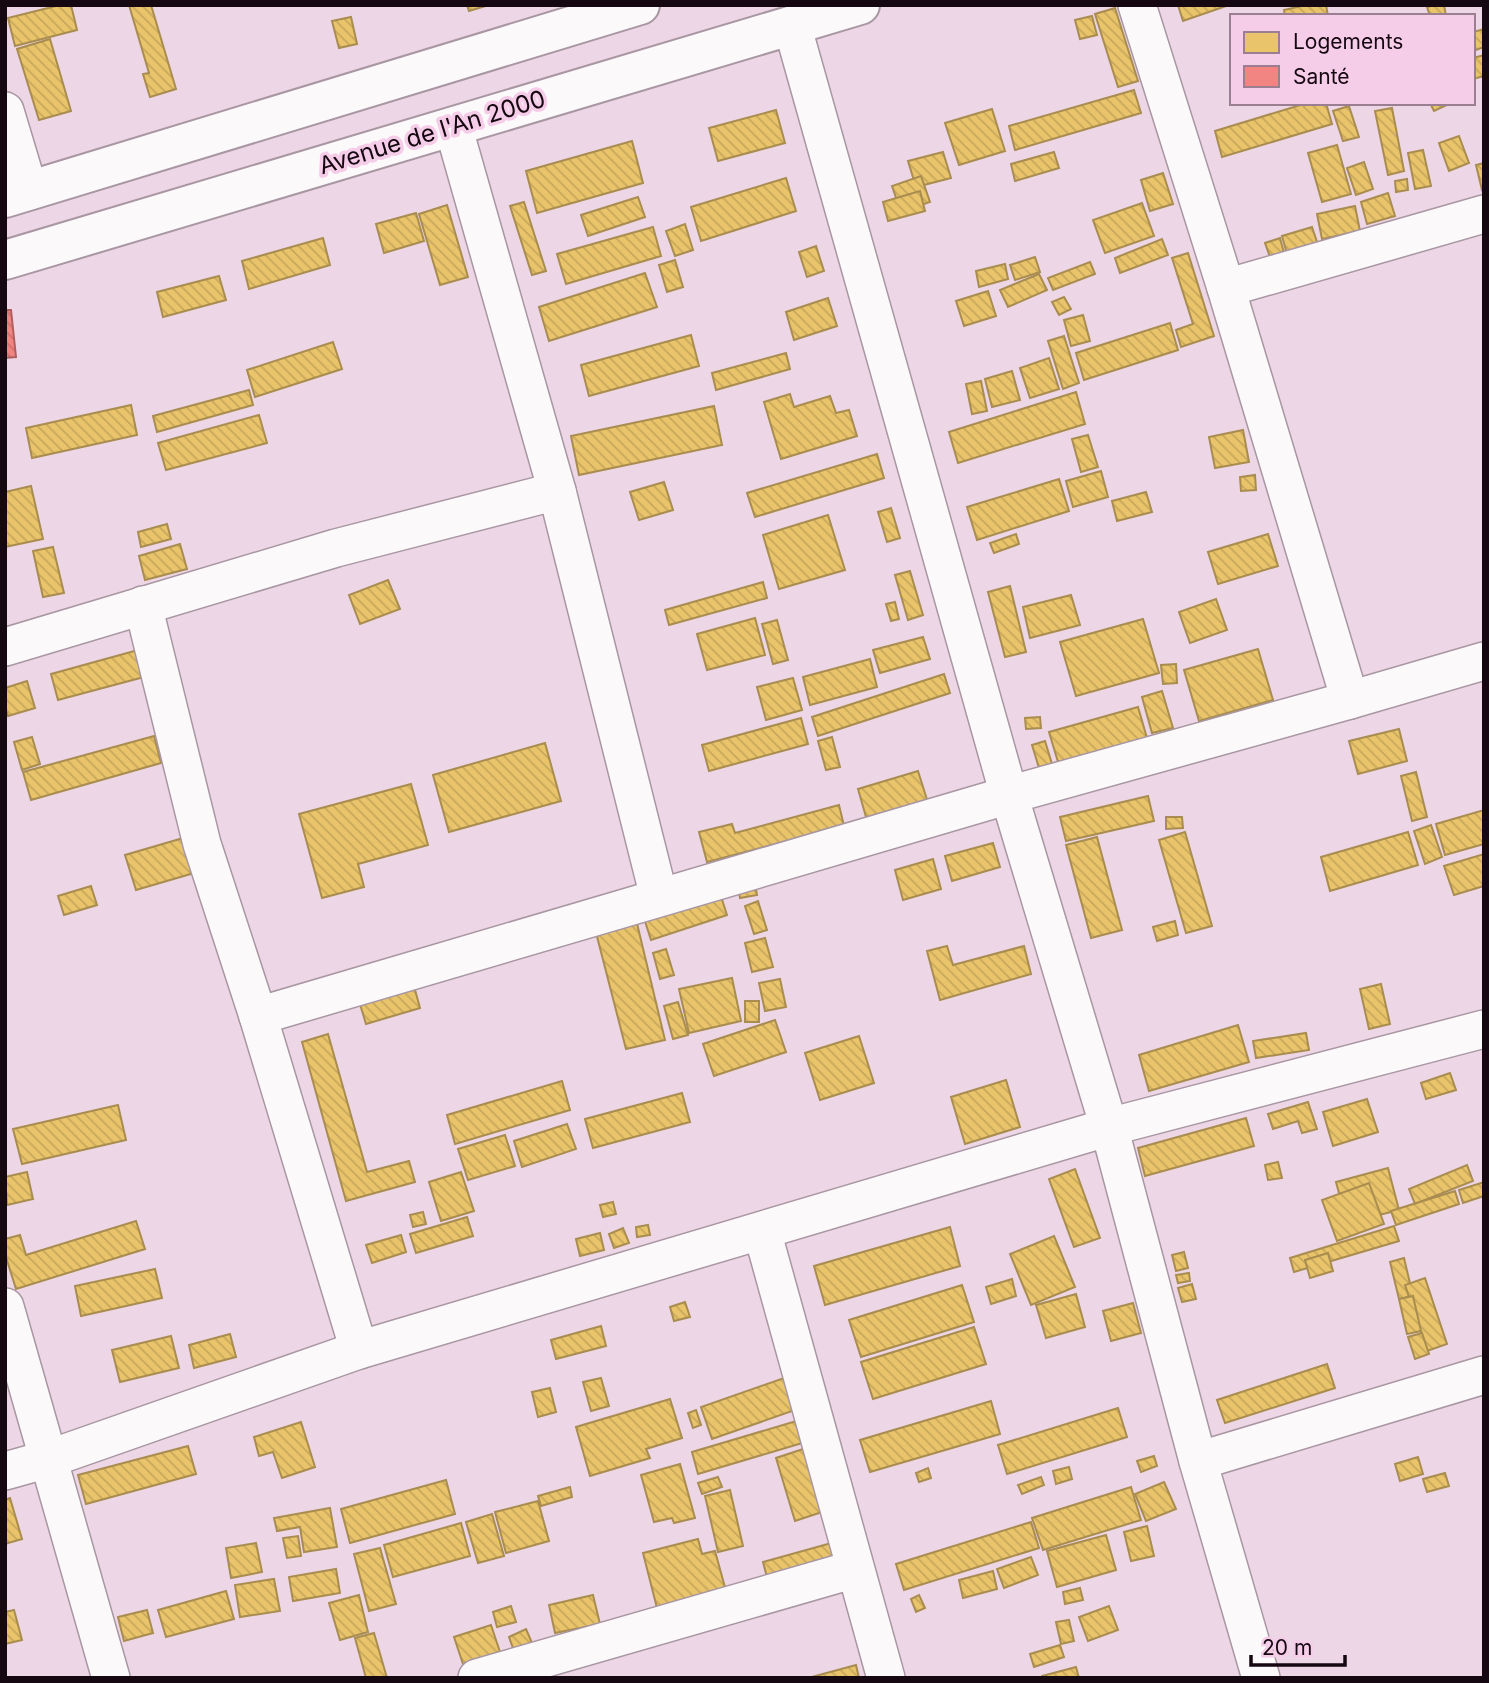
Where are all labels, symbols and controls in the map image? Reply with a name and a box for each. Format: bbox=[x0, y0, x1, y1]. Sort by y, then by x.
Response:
legend bbox=[1230, 14, 1475, 105]
text: Logements bbox=[1293, 29, 1403, 54]
text: Santé bbox=[1293, 64, 1350, 89]
street label: Avenue de l'An 2000 bbox=[315, 84, 549, 180]
scale bar bbox=[1251, 1624, 1346, 1668]
text: 20 m bbox=[1262, 1635, 1312, 1660]

